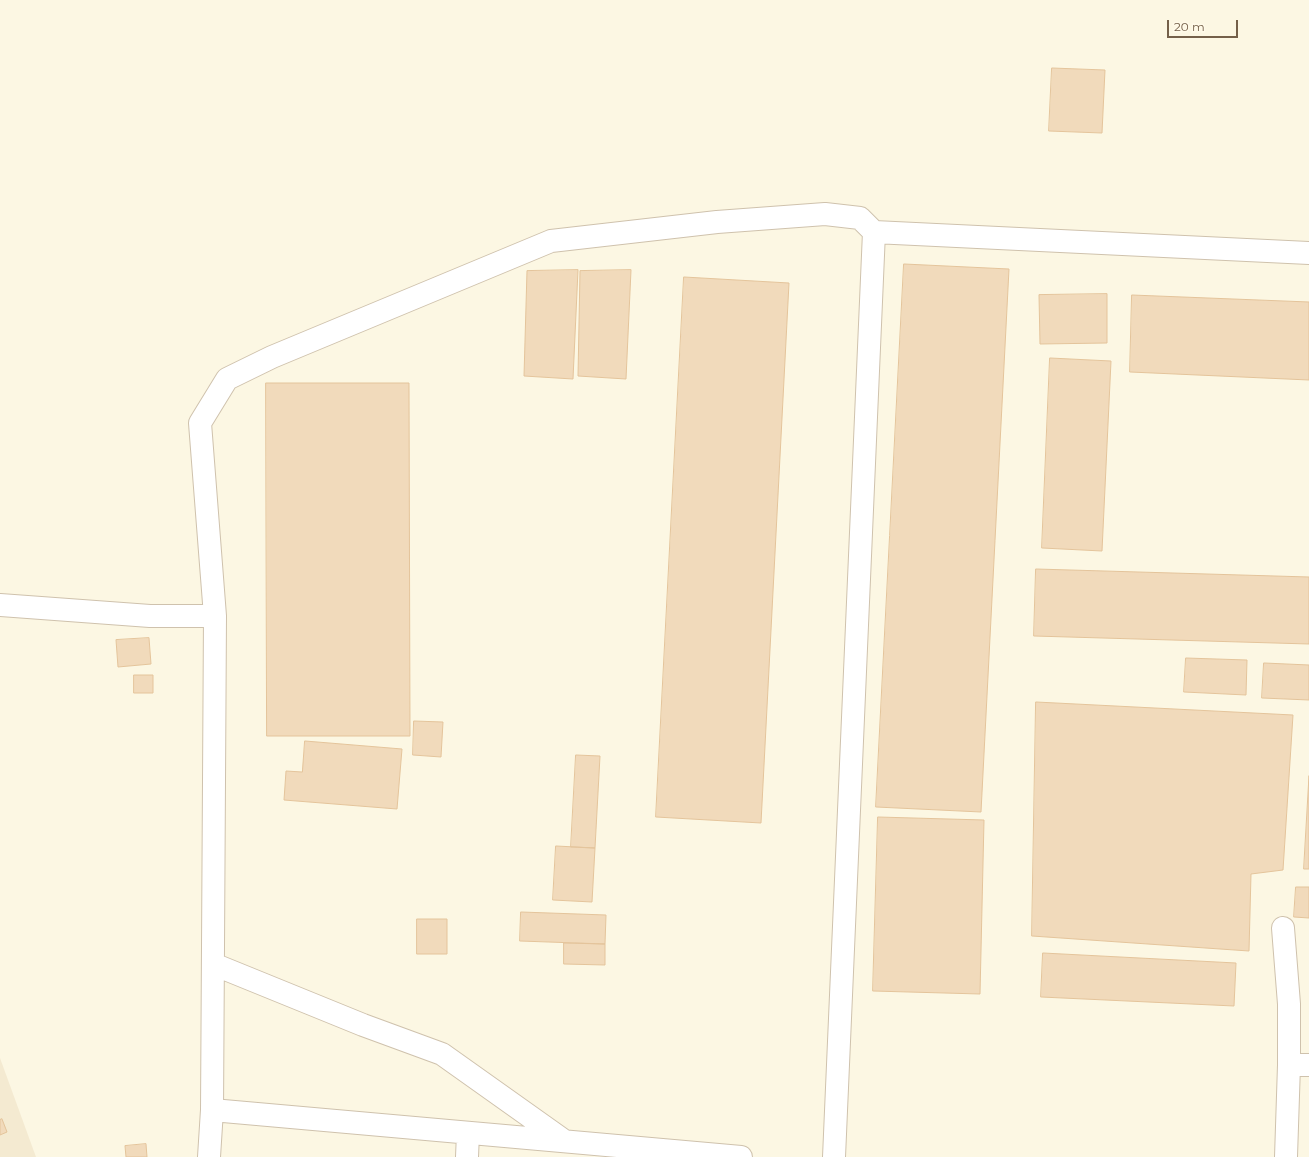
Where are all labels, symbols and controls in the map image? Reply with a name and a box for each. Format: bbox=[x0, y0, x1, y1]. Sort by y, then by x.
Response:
scale bar bbox=[1169, 12, 1240, 38]
text: 20 m bbox=[1174, 19, 1205, 34]

